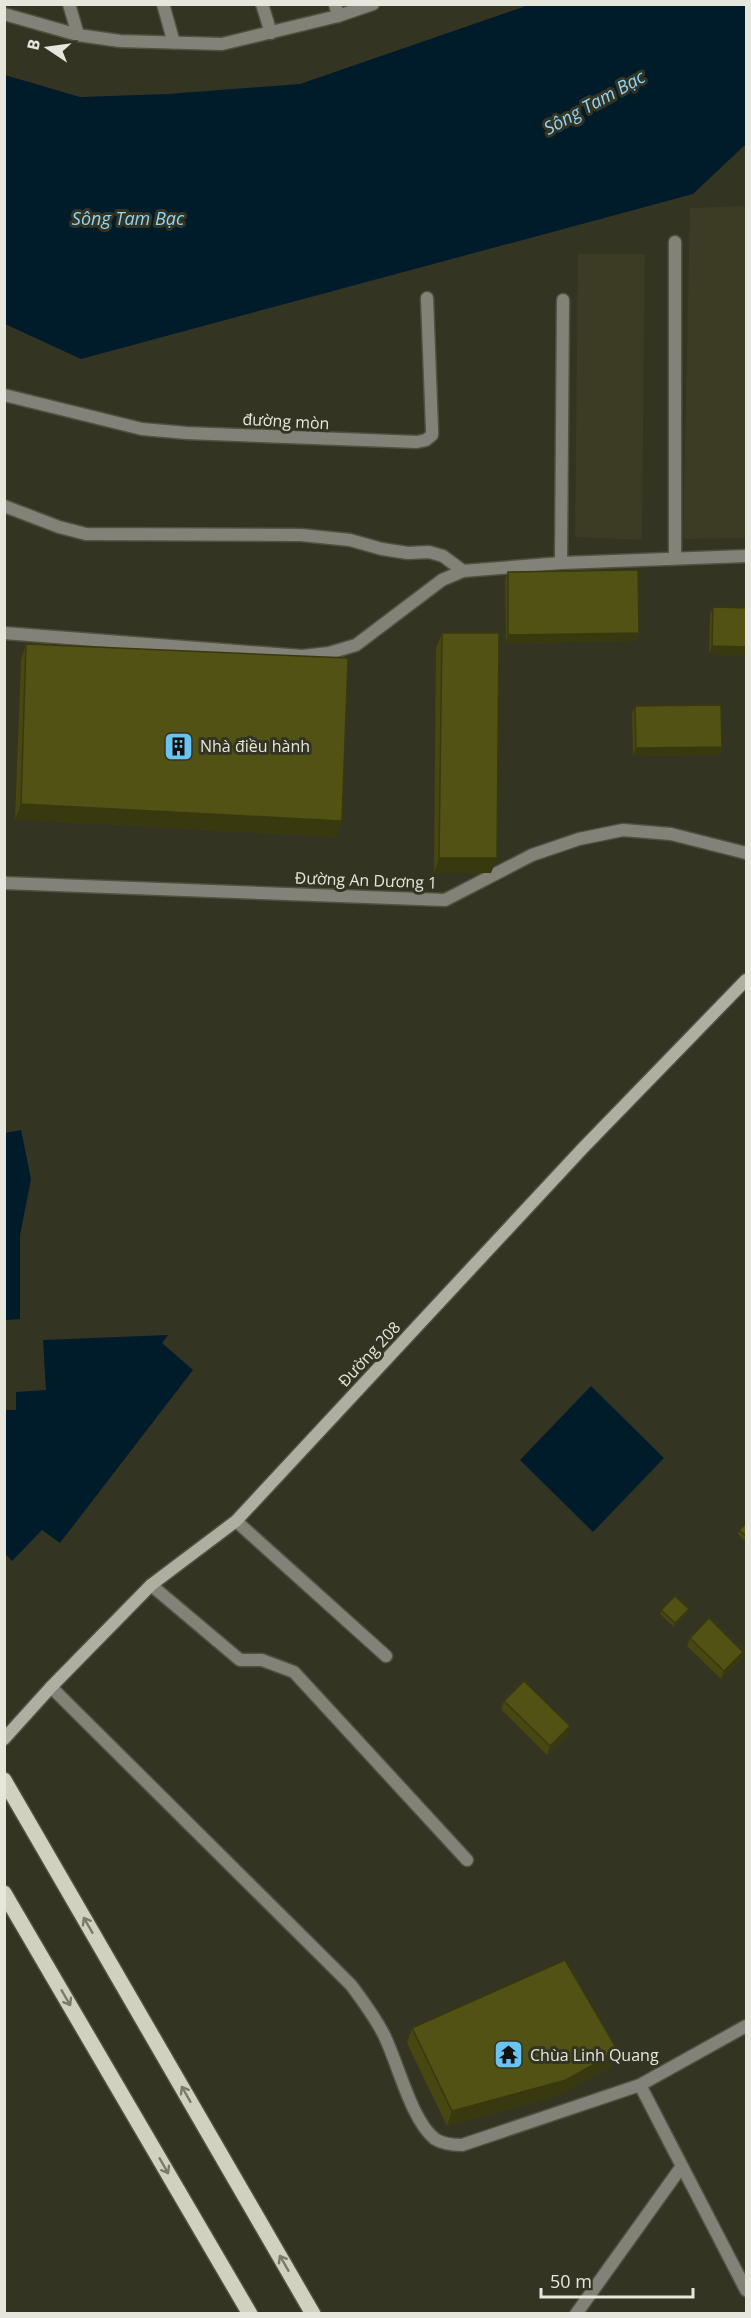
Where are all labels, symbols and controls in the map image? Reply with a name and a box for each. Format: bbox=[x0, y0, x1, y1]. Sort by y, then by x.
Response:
north arrow bbox=[18, 18, 78, 78]
text: B bbox=[21, 37, 45, 52]
water label: Sông Tam Bạc bbox=[539, 64, 650, 140]
water label: Sông Tam Bạc bbox=[72, 206, 185, 230]
street label: đường mòn bbox=[242, 408, 330, 434]
building icon: Nhà điều hành bbox=[163, 730, 195, 762]
place label: Nhà điều hành bbox=[200, 735, 310, 757]
street label: Đường An Dương 1 bbox=[294, 867, 438, 893]
street label: Đường 208 bbox=[333, 1316, 405, 1392]
one-way arrow bbox=[82, 1917, 93, 1935]
one-way arrow bbox=[60, 1989, 72, 2006]
temple icon: Chùa Linh Quang bbox=[493, 2039, 525, 2071]
place label: Chùa Linh Quang bbox=[530, 2044, 659, 2066]
one-way arrow bbox=[180, 2086, 192, 2103]
one-way arrow bbox=[158, 2157, 170, 2174]
one-way arrow bbox=[277, 2255, 289, 2272]
scale bar bbox=[541, 2261, 692, 2299]
text: 50 m bbox=[550, 2269, 592, 2293]

